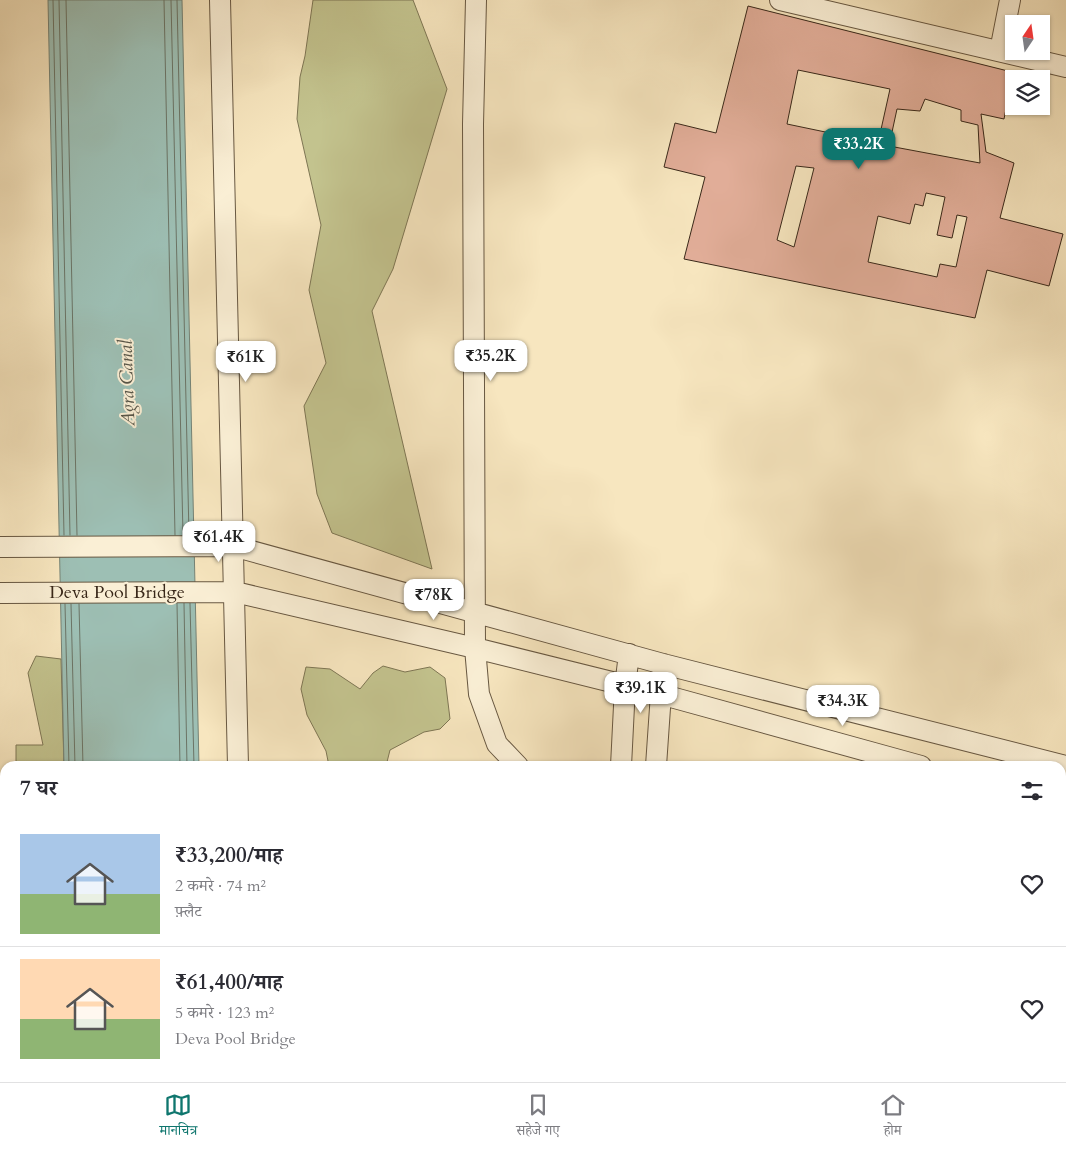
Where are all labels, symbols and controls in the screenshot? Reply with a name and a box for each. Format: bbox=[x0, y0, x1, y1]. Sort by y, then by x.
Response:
north arrow bbox=[1005, 15, 1050, 60]
map controls bbox=[1005, 15, 1050, 115]
button: layers bbox=[1005, 70, 1050, 115]
pin: ₹33.2K bbox=[818, 128, 900, 170]
text: ₹33.2K bbox=[833, 133, 885, 155]
water label: Agra Canal bbox=[112, 338, 142, 428]
pin: ₹61K bbox=[216, 340, 276, 383]
pin: ₹35.2K bbox=[450, 340, 532, 382]
text: ₹35.2K bbox=[465, 345, 517, 367]
text: ₹61K bbox=[227, 346, 265, 368]
pin: ₹61.4K bbox=[178, 520, 260, 563]
text: ₹61.4K bbox=[193, 526, 245, 548]
pin: ₹78K bbox=[404, 578, 464, 621]
street label: Deva Pool Bridge bbox=[49, 580, 185, 605]
text: ₹78K bbox=[415, 584, 453, 606]
pin: ₹39.1K bbox=[600, 672, 682, 714]
text: ₹39.1K bbox=[615, 677, 667, 699]
pin: ₹34.3K bbox=[802, 684, 884, 727]
text: ₹34.3K bbox=[817, 690, 869, 712]
text: 7 घर bbox=[20, 774, 57, 803]
icon: filters bbox=[1018, 777, 1046, 805]
text: ₹33,200/माह bbox=[175, 841, 283, 870]
icon: home bbox=[60, 854, 120, 914]
icon: heart bbox=[1018, 870, 1046, 898]
text: 2 कमरे · 74 m² bbox=[175, 875, 266, 897]
text: फ़्लैट bbox=[175, 901, 202, 923]
text: ₹61,400/माह bbox=[175, 968, 283, 997]
icon: home bbox=[60, 979, 120, 1039]
icon: heart bbox=[1018, 995, 1046, 1023]
text: 5 कमरे · 123 m² bbox=[175, 1002, 274, 1024]
text: Deva Pool Bridge bbox=[175, 1028, 296, 1050]
tab: मानचित्र bbox=[159, 1091, 197, 1144]
tab: सहेजे गए bbox=[516, 1091, 560, 1144]
tab: होम bbox=[879, 1091, 907, 1144]

